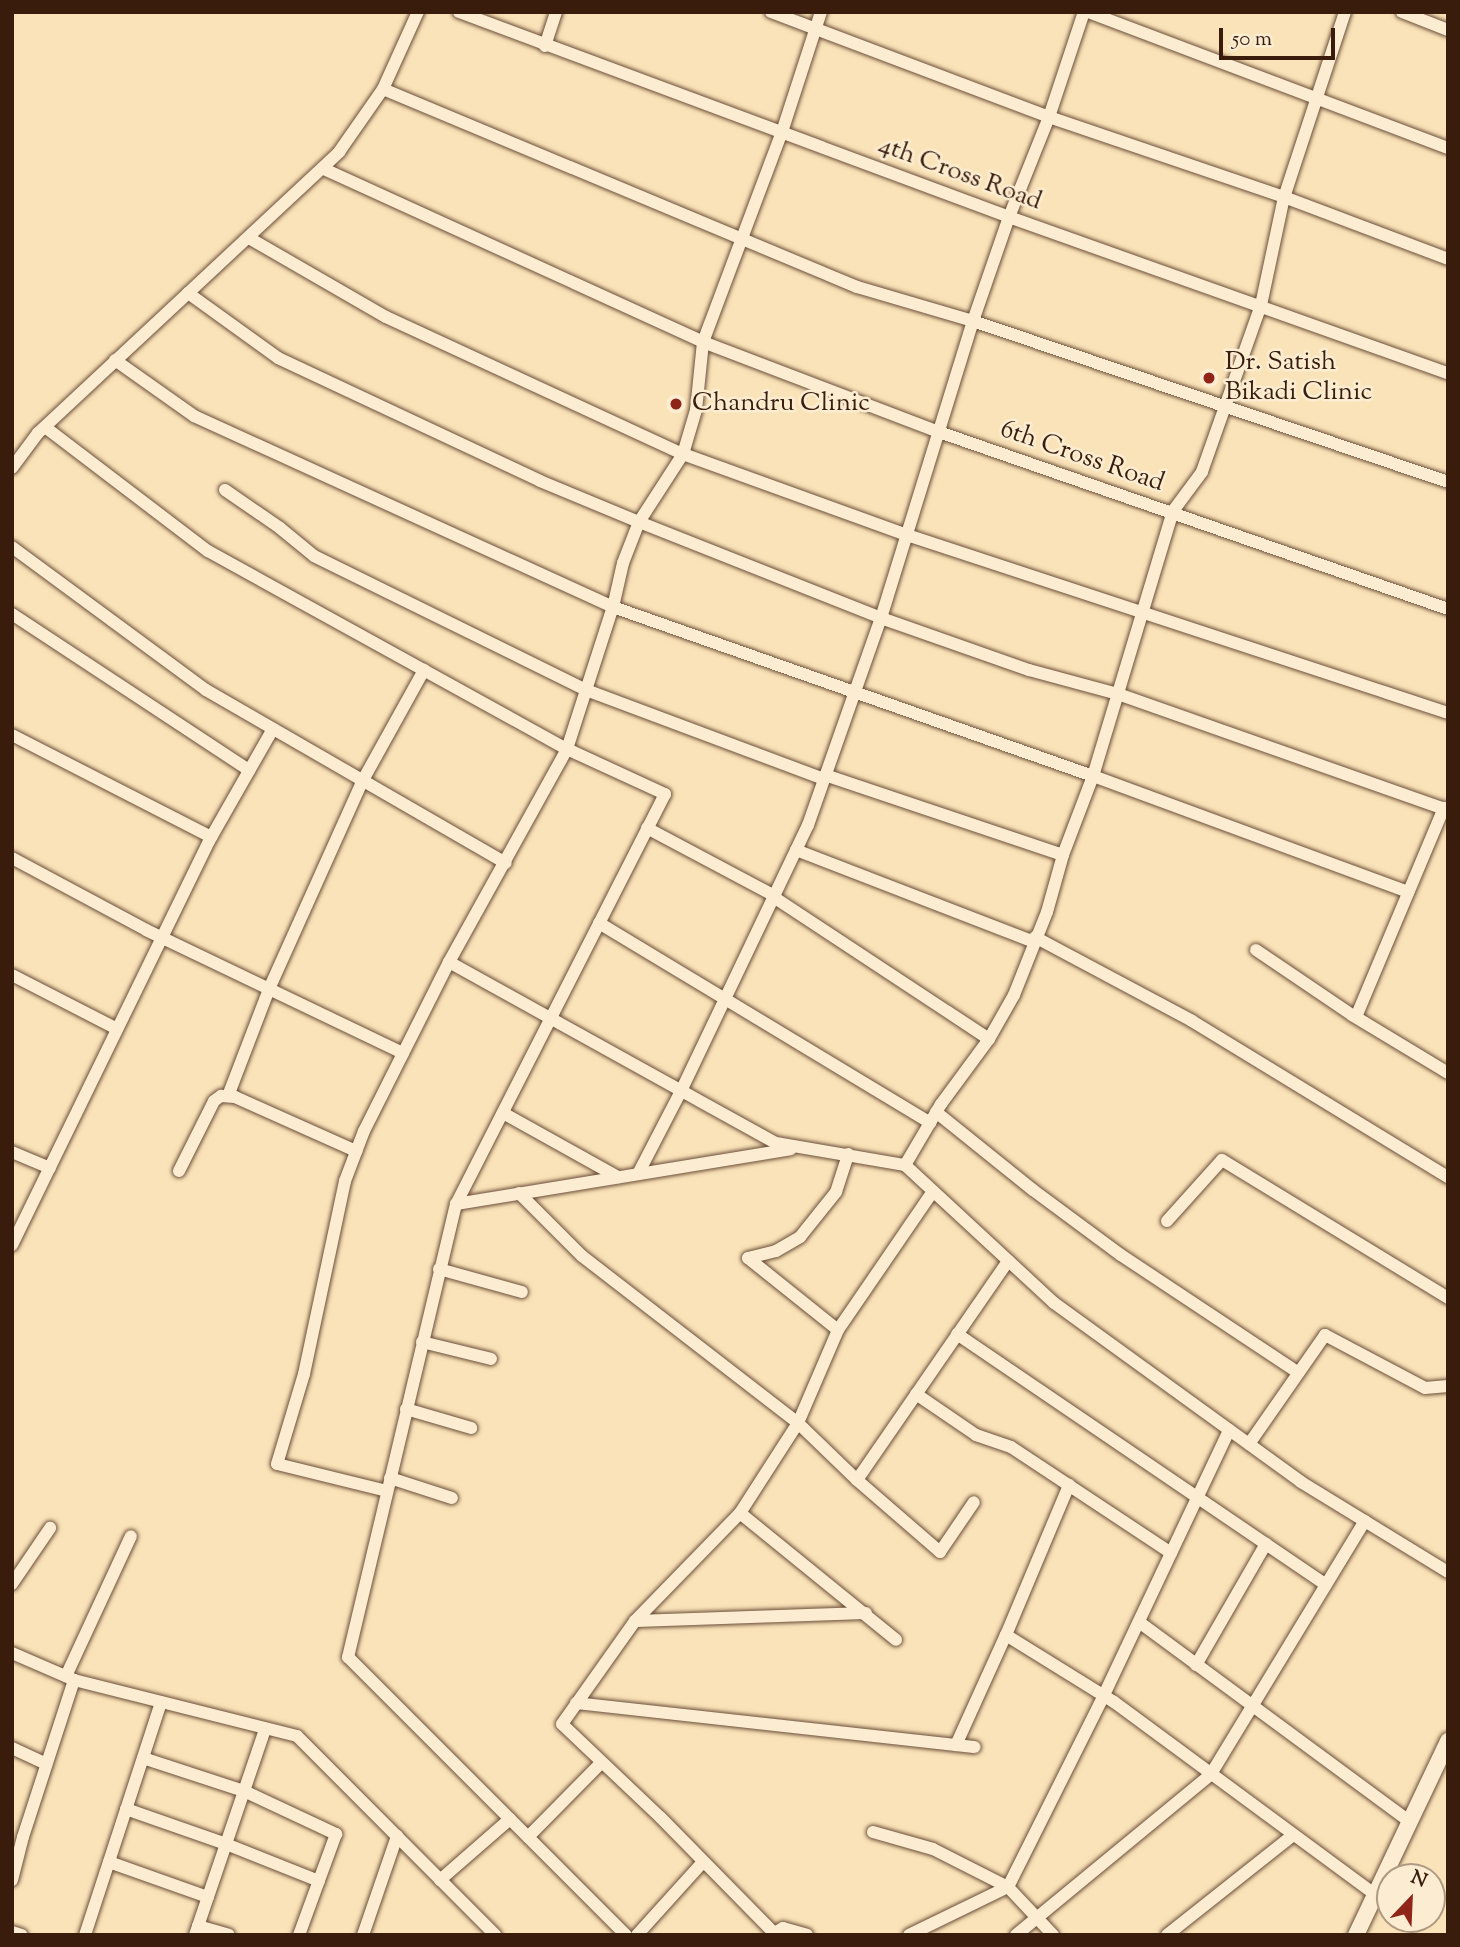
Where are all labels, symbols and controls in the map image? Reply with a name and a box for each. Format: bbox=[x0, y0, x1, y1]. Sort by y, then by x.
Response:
scale bar bbox=[1222, 14, 1338, 58]
text: 50 m bbox=[1232, 25, 1272, 55]
street label: 4th Cross Road bbox=[874, 130, 1046, 218]
place label: Dr. Satish Bikadi Clinic bbox=[1225, 347, 1372, 408]
marker: Dr. Satish Bikadi Clinic bbox=[1199, 368, 1219, 388]
place label: Chandru Clinic bbox=[692, 388, 870, 420]
marker: Chandru Clinic bbox=[666, 394, 686, 414]
street label: 6th Cross Road bbox=[996, 414, 1168, 500]
north arrow bbox=[1376, 1863, 1446, 1933]
text: N bbox=[1406, 1865, 1431, 1895]

